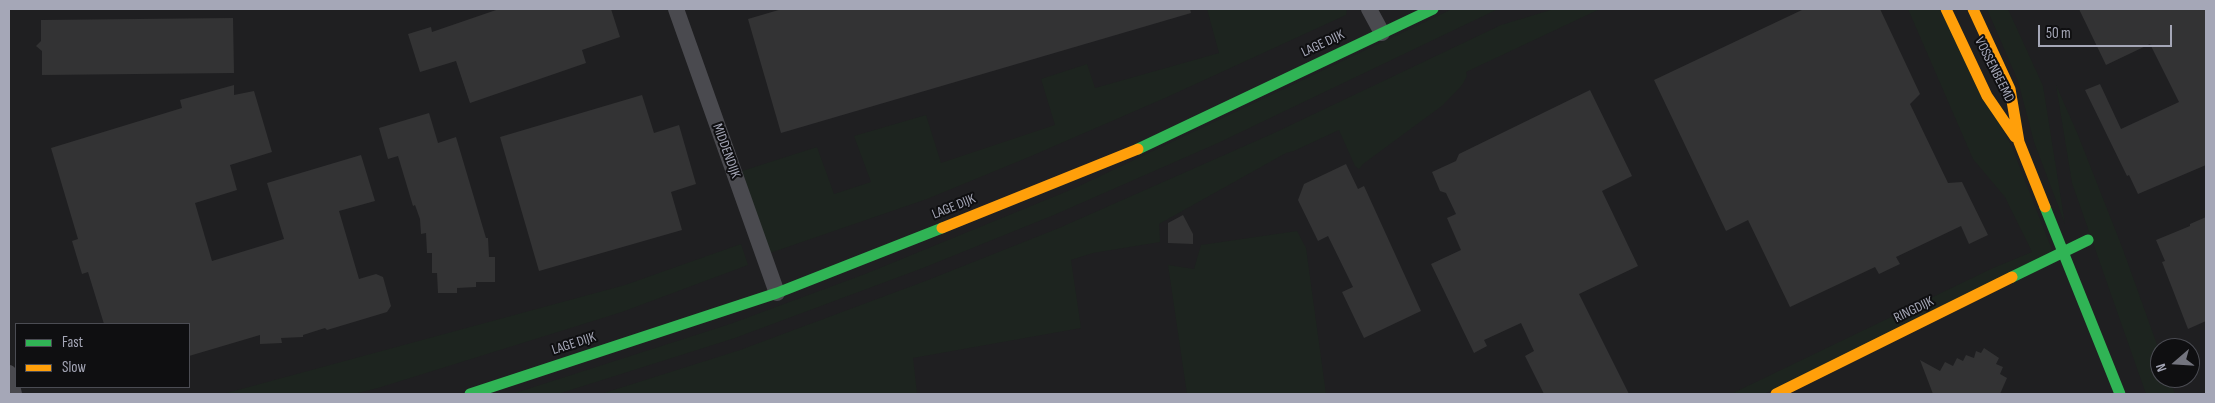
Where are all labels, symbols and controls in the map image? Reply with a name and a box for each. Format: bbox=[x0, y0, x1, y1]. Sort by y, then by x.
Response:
scale bar bbox=[2040, 15, 2174, 47]
text: 50 m bbox=[2046, 24, 2071, 43]
street label: LAGE DIJK bbox=[1299, 27, 1347, 61]
street label: VOSSENBEEMD bbox=[1970, 35, 2018, 105]
street label: MIDDENDIJK bbox=[708, 121, 744, 181]
street label: LAGE DIJK bbox=[930, 191, 978, 223]
street label: RINGDIJK bbox=[1891, 293, 1937, 327]
legend bbox=[15, 323, 190, 388]
street label: LAGE DIJK bbox=[550, 329, 598, 359]
text: Fast bbox=[62, 333, 83, 352]
north arrow bbox=[2150, 338, 2200, 388]
text: Slow bbox=[62, 358, 86, 377]
text: N bbox=[2152, 361, 2171, 374]

